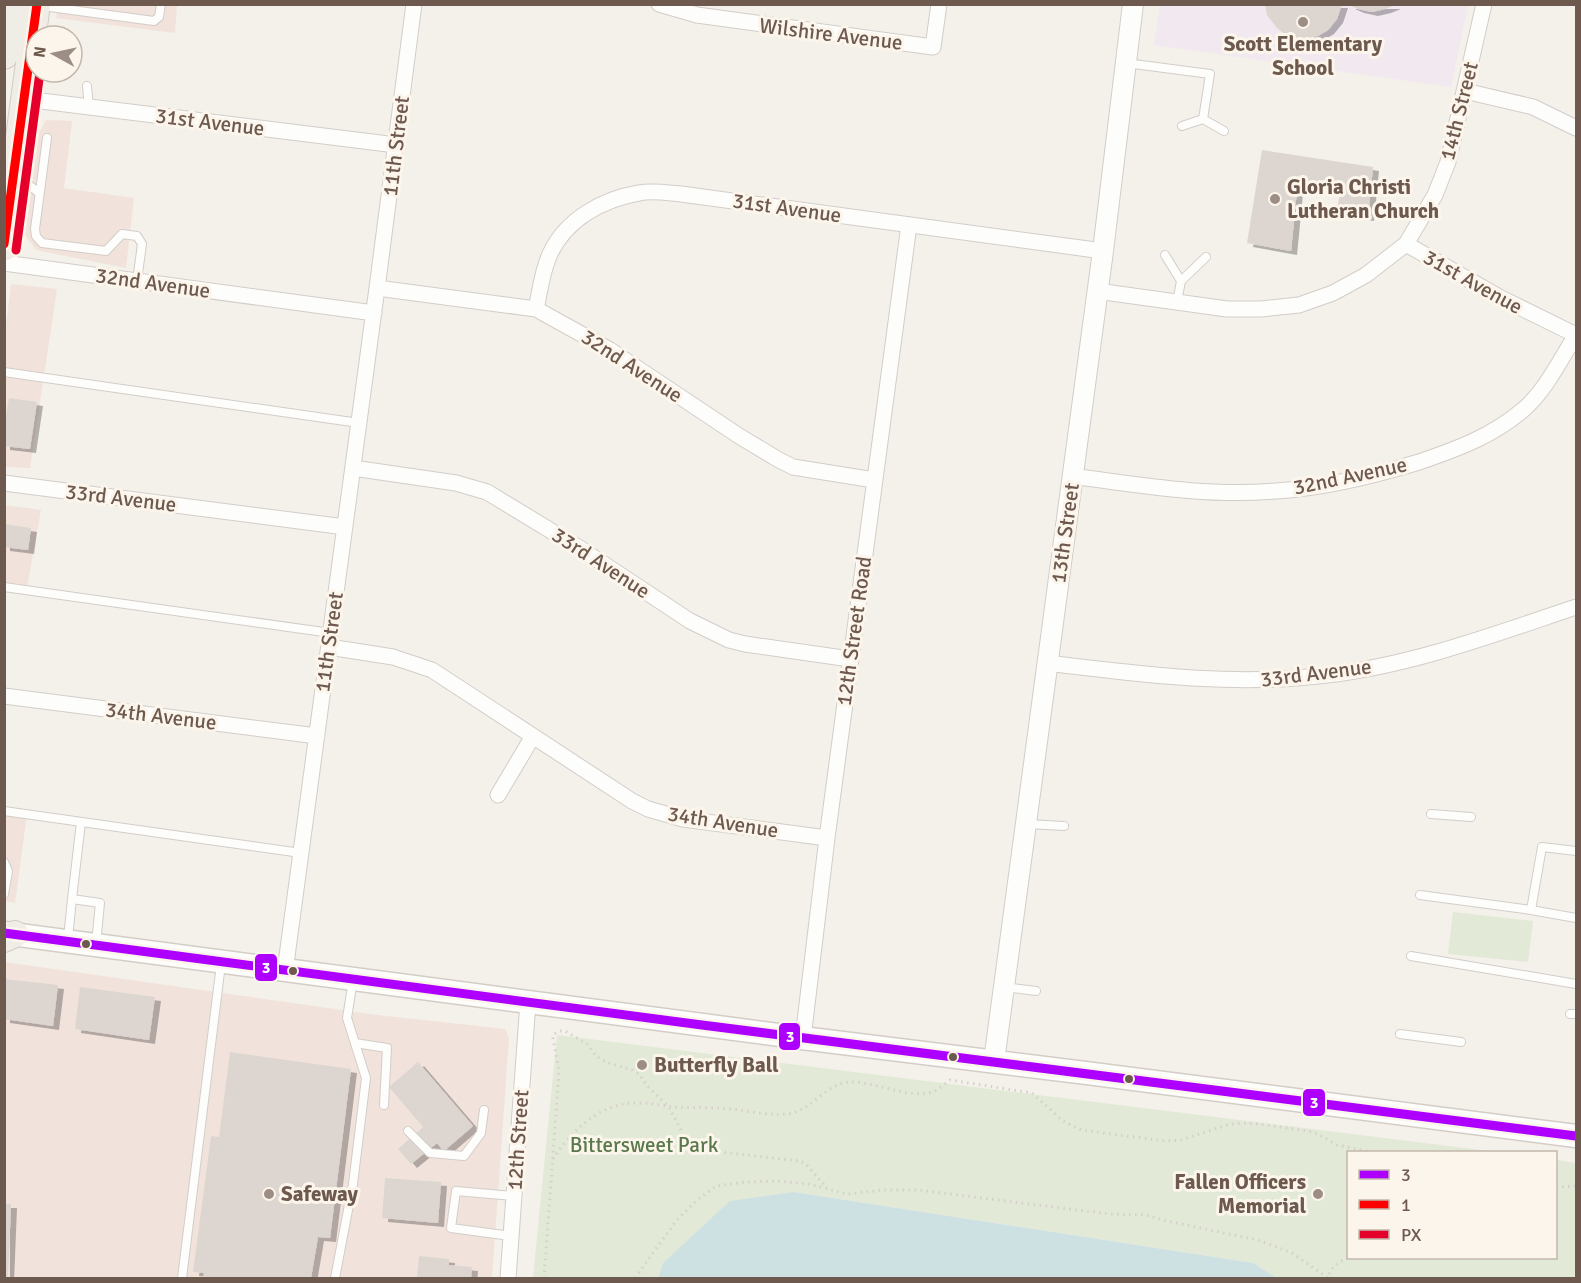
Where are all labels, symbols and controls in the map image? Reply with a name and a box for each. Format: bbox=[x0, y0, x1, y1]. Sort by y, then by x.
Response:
street label: Wilshire Avenue bbox=[758, 12, 904, 56]
marker: Scott Elementary School bbox=[1296, 15, 1310, 29]
north arrow bbox=[24, 24, 84, 84]
place label: Scott Elementary School bbox=[1224, 31, 1383, 81]
text: N bbox=[29, 45, 51, 59]
street label: 14th Street bbox=[1434, 59, 1484, 163]
street label: 11th Street bbox=[377, 94, 415, 198]
street label: 31st Avenue bbox=[154, 102, 266, 142]
place label: Gloria Christi Lutheran Church bbox=[1287, 174, 1439, 224]
street label: 31st Avenue bbox=[731, 188, 843, 228]
marker: Gloria Christi Lutheran Church bbox=[1268, 192, 1282, 206]
street label: 31st Avenue bbox=[1419, 244, 1527, 320]
street label: 32nd Avenue bbox=[94, 262, 212, 304]
street label: 32nd Avenue bbox=[576, 324, 688, 408]
street label: 32nd Avenue bbox=[1291, 451, 1409, 501]
street label: 33rd Avenue bbox=[64, 478, 178, 518]
street label: 13th Street bbox=[1045, 481, 1085, 585]
street label: 33rd Avenue bbox=[547, 522, 655, 604]
street label: 12th Street Road bbox=[831, 555, 877, 707]
street label: 11th Street bbox=[309, 590, 349, 694]
street label: 33rd Avenue bbox=[1259, 653, 1373, 693]
street label: 34th Avenue bbox=[104, 696, 218, 736]
street label: 34th Avenue bbox=[666, 800, 780, 844]
unlabelled marker bbox=[80, 938, 92, 950]
line badge: 3 bbox=[254, 953, 278, 982]
text: 3 bbox=[262, 958, 270, 978]
unlabelled marker bbox=[287, 965, 299, 977]
line badge: 3 bbox=[778, 1022, 801, 1051]
text: 3 bbox=[786, 1027, 794, 1047]
unlabelled marker bbox=[947, 1051, 959, 1063]
place label: Butterfly Ball bbox=[654, 1052, 779, 1078]
marker: Butterfly Ball bbox=[635, 1058, 649, 1072]
unlabelled marker bbox=[1123, 1073, 1135, 1085]
line badge: 3 bbox=[1302, 1088, 1326, 1117]
street label: 12th Street bbox=[502, 1089, 534, 1191]
text: 3 bbox=[1310, 1093, 1318, 1113]
park label: Bittersweet Park bbox=[570, 1132, 719, 1158]
legend bbox=[1347, 1151, 1557, 1259]
text: 3 bbox=[1401, 1164, 1411, 1186]
place label: Fallen Officers Memorial bbox=[1174, 1169, 1306, 1219]
place label: Safeway bbox=[281, 1181, 359, 1207]
marker: Safeway bbox=[262, 1187, 276, 1201]
marker: Fallen Officers Memorial bbox=[1311, 1187, 1325, 1201]
text: 1 bbox=[1401, 1194, 1411, 1216]
text: PX bbox=[1401, 1224, 1422, 1246]

